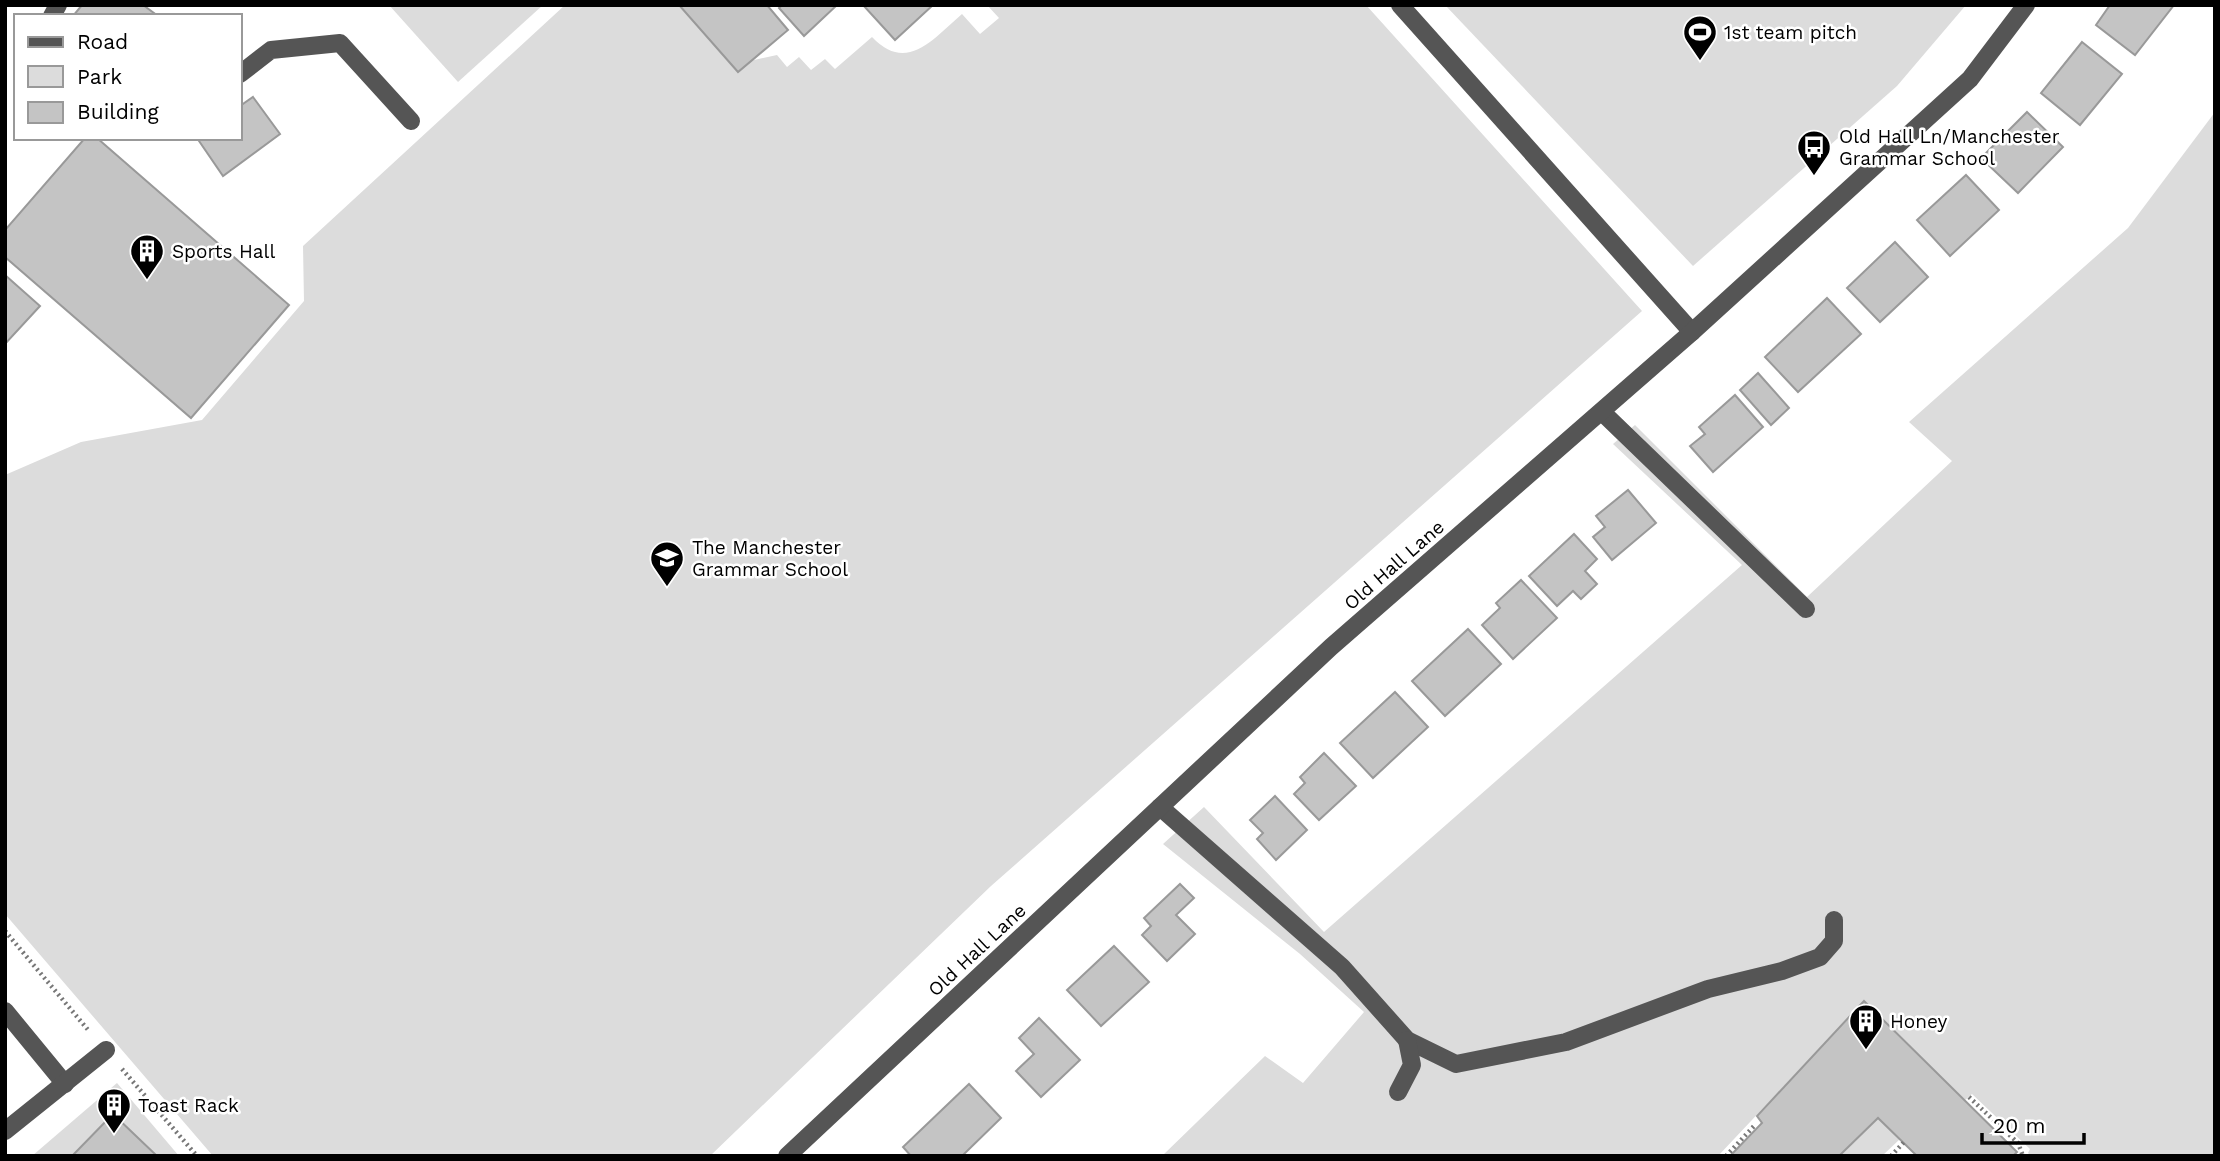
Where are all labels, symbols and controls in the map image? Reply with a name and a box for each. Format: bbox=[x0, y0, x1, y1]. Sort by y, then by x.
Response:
sports icon: 1st team pitch bbox=[1681, 13, 1719, 62]
legend bbox=[14, 14, 242, 140]
place label: 1st team pitch bbox=[1724, 21, 1857, 44]
text: Road bbox=[77, 29, 128, 54]
text: Park bbox=[77, 64, 122, 89]
text: Building bbox=[77, 99, 159, 124]
place label: Old Hall Ln/Manchester Grammar School bbox=[1839, 125, 2060, 170]
bus stop icon: Old Hall Ln/Manchester Grammar School bbox=[1795, 128, 1833, 177]
building icon: Sports Hall bbox=[128, 232, 166, 281]
place label: Sports Hall bbox=[172, 240, 275, 263]
street label: Old Hall Lane bbox=[1339, 515, 1449, 615]
place label: The Manchester Grammar School bbox=[692, 536, 848, 581]
school or university icon: The Manchester Grammar School bbox=[648, 539, 686, 588]
street label: Old Hall Lane bbox=[923, 899, 1031, 1001]
building icon: Honey bbox=[1847, 1002, 1885, 1051]
place label: Honey bbox=[1890, 1010, 1947, 1033]
building icon: Toast Rack bbox=[95, 1086, 133, 1135]
place label: Toast Rack bbox=[138, 1094, 239, 1117]
scale bar bbox=[1982, 1102, 2084, 1146]
text: 20 m bbox=[1993, 1113, 2045, 1138]

